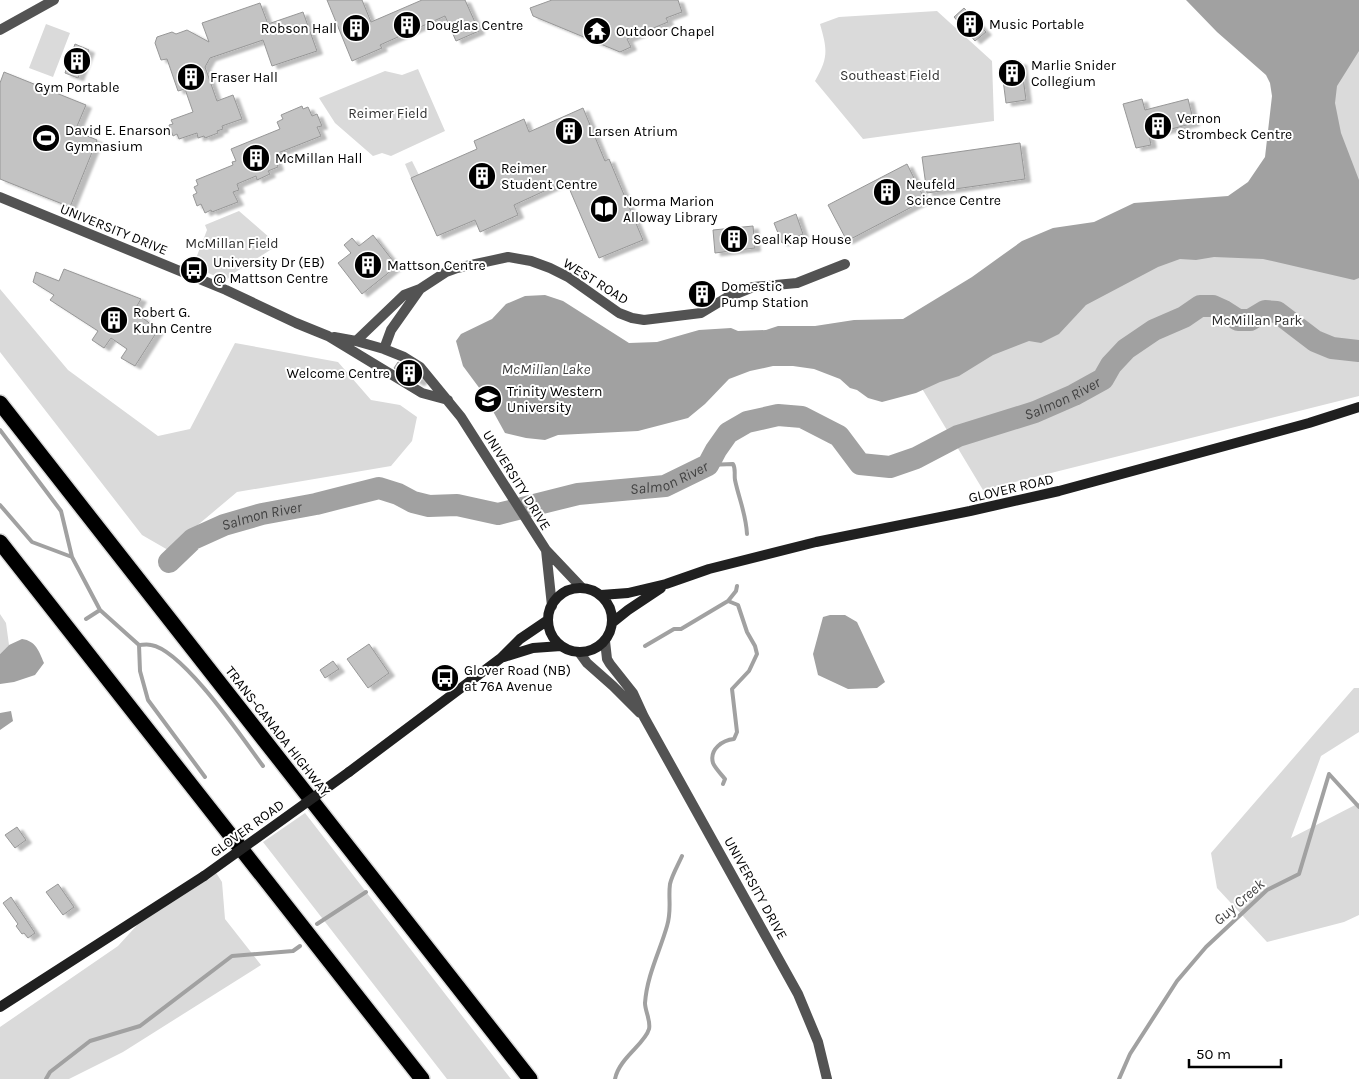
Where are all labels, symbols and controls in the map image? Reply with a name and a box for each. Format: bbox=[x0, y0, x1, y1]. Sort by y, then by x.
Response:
building icon: Music Portable bbox=[955, 9, 985, 39]
building icon: Douglas Centre bbox=[392, 10, 422, 40]
building icon: Robson Hall bbox=[341, 13, 371, 43]
temple icon: Outdoor Chapel bbox=[582, 16, 612, 46]
place label: Music Portable bbox=[989, 16, 1084, 33]
place label: Douglas Centre bbox=[426, 17, 523, 34]
place label: Robson Hall bbox=[261, 20, 337, 37]
place label: Outdoor Chapel bbox=[616, 23, 715, 40]
building icon: Gym Portable bbox=[62, 46, 92, 76]
place label: Marlie Snider Collegium bbox=[1031, 57, 1117, 90]
building icon: Marlie Snider Collegium bbox=[997, 58, 1027, 88]
building icon: Fraser Hall bbox=[176, 62, 206, 92]
park label: Southeast Field bbox=[840, 67, 940, 84]
place label: Fraser Hall bbox=[210, 69, 278, 86]
place label: Gym Portable bbox=[35, 79, 119, 96]
park label: Reimer Field bbox=[348, 105, 428, 122]
place label: Vernon Strombeck Centre bbox=[1177, 110, 1292, 143]
building icon: Vernon Strombeck Centre bbox=[1143, 111, 1173, 141]
building icon: Larsen Atrium bbox=[554, 116, 584, 146]
place label: David E. Enarson Gymnasium bbox=[65, 122, 171, 155]
sports icon: David E. Enarson Gymnasium bbox=[31, 123, 61, 153]
place label: Larsen Atrium bbox=[588, 123, 678, 140]
building icon: McMillan Hall bbox=[241, 143, 271, 173]
place label: McMillan Hall bbox=[275, 150, 362, 167]
place label: Reimer Student Centre bbox=[501, 160, 597, 193]
building icon: Reimer Student Centre bbox=[467, 161, 497, 191]
place label: Neufeld Science Centre bbox=[906, 176, 1001, 209]
building icon: Neufeld Science Centre bbox=[872, 177, 902, 207]
place label: Norma Marion Alloway Library bbox=[623, 193, 718, 226]
library icon: Norma Marion Alloway Library bbox=[589, 194, 619, 224]
street label: UNIVERSITY DRIVE bbox=[57, 200, 170, 259]
building icon: Seal Kap House bbox=[719, 224, 749, 254]
place label: Seal Kap House bbox=[753, 231, 851, 248]
park label: McMillan Field bbox=[185, 235, 279, 252]
building icon: Mattson Centre bbox=[353, 250, 383, 280]
place label: University Dr (EB) @ Mattson Centre bbox=[213, 254, 328, 287]
bus stop icon: University Dr (EB) @ Mattson Centre bbox=[179, 255, 209, 285]
street label: WEST ROAD bbox=[560, 255, 632, 308]
place label: Mattson Centre bbox=[387, 257, 486, 274]
place label: Domestic Pump Station bbox=[721, 278, 809, 311]
building icon: Domestic Pump Station bbox=[687, 279, 717, 309]
place label: Robert G. Kuhn Centre bbox=[133, 304, 212, 337]
building icon: Robert G. Kuhn Centre bbox=[99, 305, 129, 335]
park label: McMillan Park bbox=[1212, 312, 1303, 329]
building icon: Welcome Centre bbox=[394, 358, 424, 388]
water label: McMillan Lake bbox=[502, 360, 590, 378]
place label: Welcome Centre bbox=[287, 365, 390, 382]
water label: Salmon River bbox=[1022, 373, 1104, 424]
place label: Trinity Western University bbox=[507, 383, 603, 416]
school or university icon: Trinity Western University bbox=[473, 384, 503, 414]
street label: UNIVERSITY DRIVE bbox=[479, 427, 554, 533]
water label: Salmon River bbox=[629, 457, 712, 498]
street label: GLOVER ROAD bbox=[967, 470, 1055, 507]
water label: Salmon River bbox=[219, 498, 304, 534]
place label: Glover Road (NB) at 76A Avenue bbox=[464, 662, 571, 695]
street label: TRANS-CANADA HIGHWAY bbox=[222, 663, 334, 800]
bus stop icon: Glover Road (NB) at 76A Avenue bbox=[430, 663, 460, 693]
street label: GLOVER ROAD bbox=[207, 796, 287, 861]
street label: UNIVERSITY DRIVE bbox=[720, 834, 791, 943]
water label: Guy Creek bbox=[1210, 875, 1268, 929]
scale bar bbox=[1189, 1036, 1282, 1068]
text: 50 m bbox=[1196, 1045, 1231, 1063]

